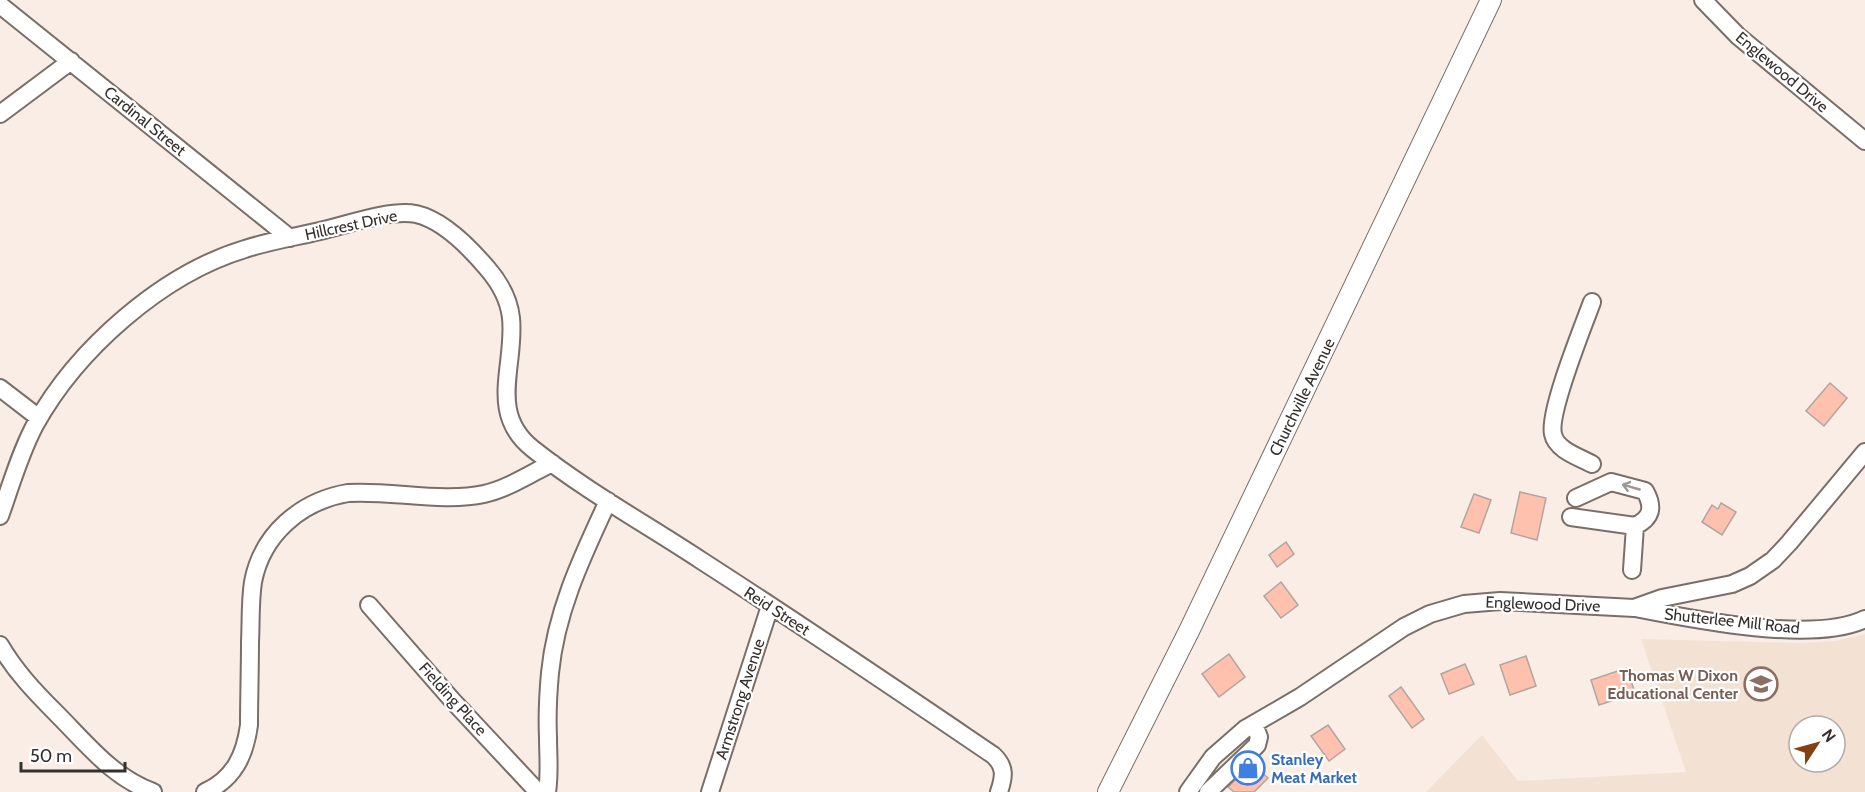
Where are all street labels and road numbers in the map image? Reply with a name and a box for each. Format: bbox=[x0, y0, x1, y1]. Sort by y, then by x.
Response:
street label: Englewood Drive bbox=[1732, 28, 1832, 116]
street label: Cardinal Street bbox=[100, 82, 190, 160]
street label: Hillcrest Drive bbox=[303, 206, 399, 244]
street label: Churchville Avenue bbox=[1265, 335, 1339, 459]
street label: Reid Street bbox=[741, 583, 814, 640]
street label: Englewood Drive bbox=[1485, 592, 1601, 616]
street label: Shutterlee Mill Road bbox=[1663, 604, 1801, 638]
street label: Armstrong Avenue bbox=[712, 636, 768, 762]
street label: Fielding Place bbox=[415, 658, 491, 740]

